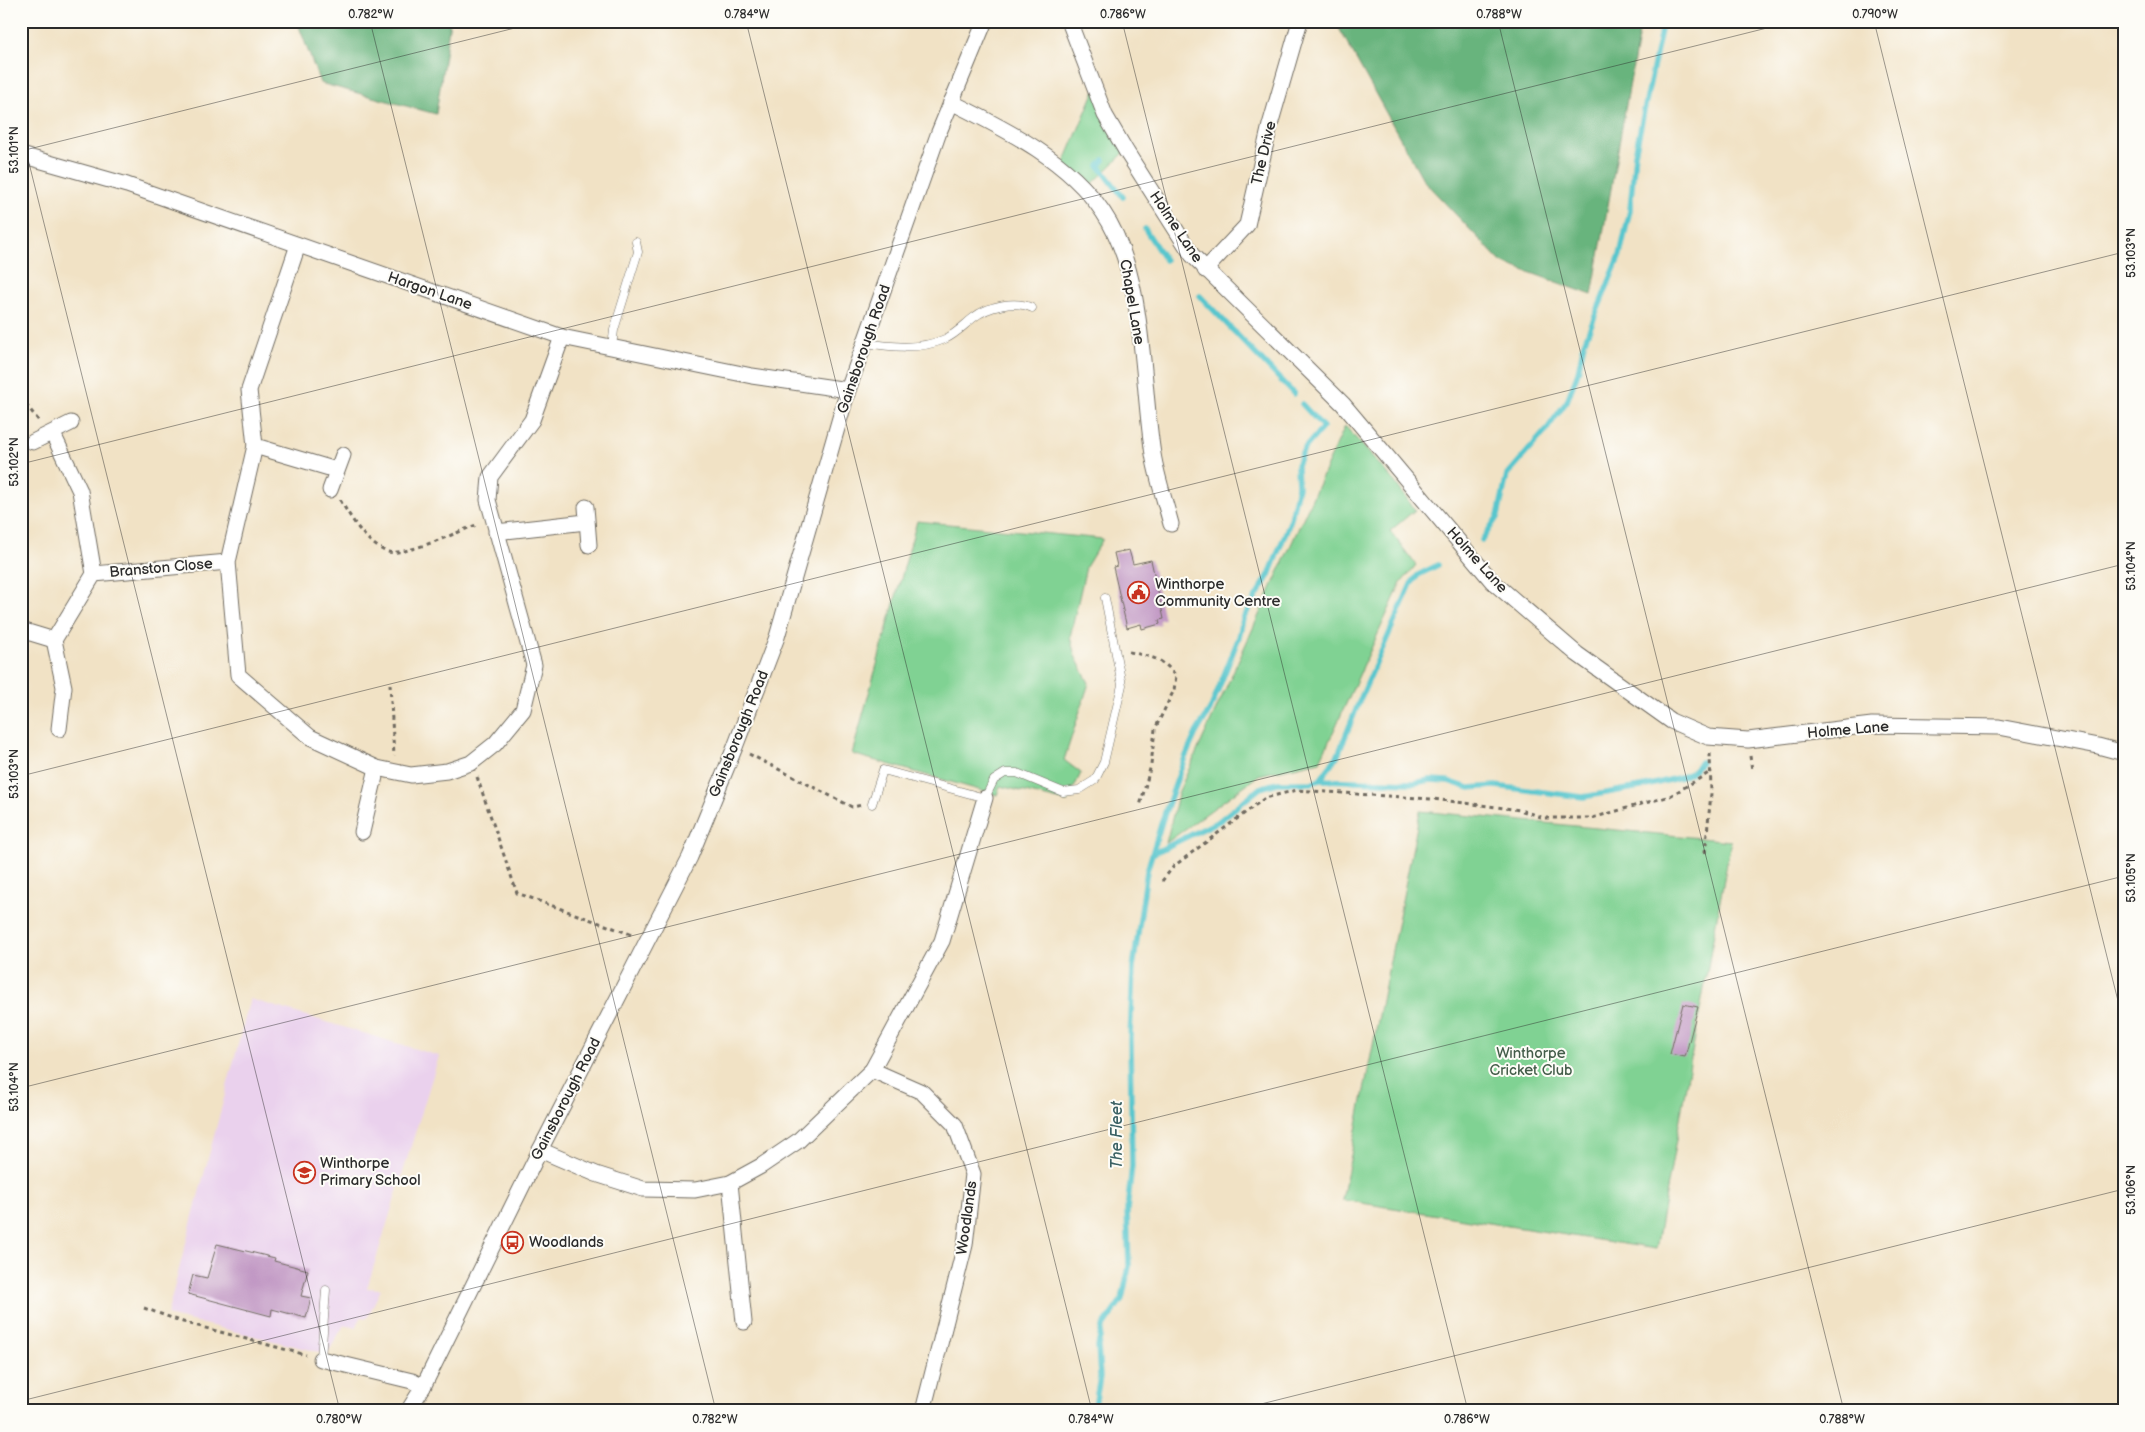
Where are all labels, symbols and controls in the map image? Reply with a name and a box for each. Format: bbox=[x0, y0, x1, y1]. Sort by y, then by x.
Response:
text: 0.782°W bbox=[348, 7, 394, 22]
text: 0.784°W bbox=[724, 7, 770, 22]
text: 0.786°W bbox=[1100, 7, 1146, 22]
text: 0.788°W bbox=[1476, 7, 1522, 22]
text: 0.790°W bbox=[1852, 7, 1898, 22]
street label: The Drive bbox=[1247, 119, 1281, 187]
text: 53.101°N bbox=[7, 126, 22, 174]
street label: Holme Lane bbox=[1145, 188, 1207, 266]
text: 53.103°N bbox=[2124, 228, 2139, 278]
street label: Chapel Lane bbox=[1115, 258, 1149, 346]
street label: Hargon Lane bbox=[385, 268, 475, 314]
street label: Gainsborough Road bbox=[833, 282, 895, 416]
text: 53.102°N bbox=[7, 437, 22, 487]
street label: Holme Lane bbox=[1442, 523, 1512, 597]
text: 53.104°N bbox=[2124, 541, 2139, 591]
street label: Branston Close bbox=[109, 554, 214, 582]
place label: Winthorpe Community Centre bbox=[1155, 575, 1280, 611]
public building icon: Winthorpe Community Centre bbox=[1127, 581, 1151, 605]
street label: Gainsborough Road bbox=[705, 668, 773, 800]
street label: Holme Lane bbox=[1806, 717, 1890, 743]
text: 53.103°N bbox=[7, 749, 22, 799]
text: 53.105°N bbox=[2124, 853, 2139, 903]
street label: Gainsborough Road bbox=[527, 1034, 605, 1164]
park label: Winthorpe Cricket Club bbox=[1489, 1044, 1573, 1080]
text: 53.104°N bbox=[7, 1062, 22, 1112]
water label: The Fleet bbox=[1108, 1100, 1127, 1169]
place label: Winthorpe Primary School bbox=[320, 1154, 421, 1190]
school or university icon: Winthorpe Primary School bbox=[292, 1160, 316, 1184]
text: 53.106°N bbox=[2124, 1165, 2139, 1215]
street label: Woodlands bbox=[952, 1179, 982, 1256]
bus stop icon: Woodlands bbox=[501, 1230, 525, 1254]
place label: Woodlands bbox=[529, 1233, 604, 1252]
text: 0.780°W bbox=[316, 1412, 362, 1427]
text: 0.782°W bbox=[692, 1412, 738, 1427]
text: 0.784°W bbox=[1068, 1412, 1114, 1427]
text: 0.786°W bbox=[1444, 1412, 1490, 1427]
text: 0.788°W bbox=[1819, 1412, 1865, 1427]

